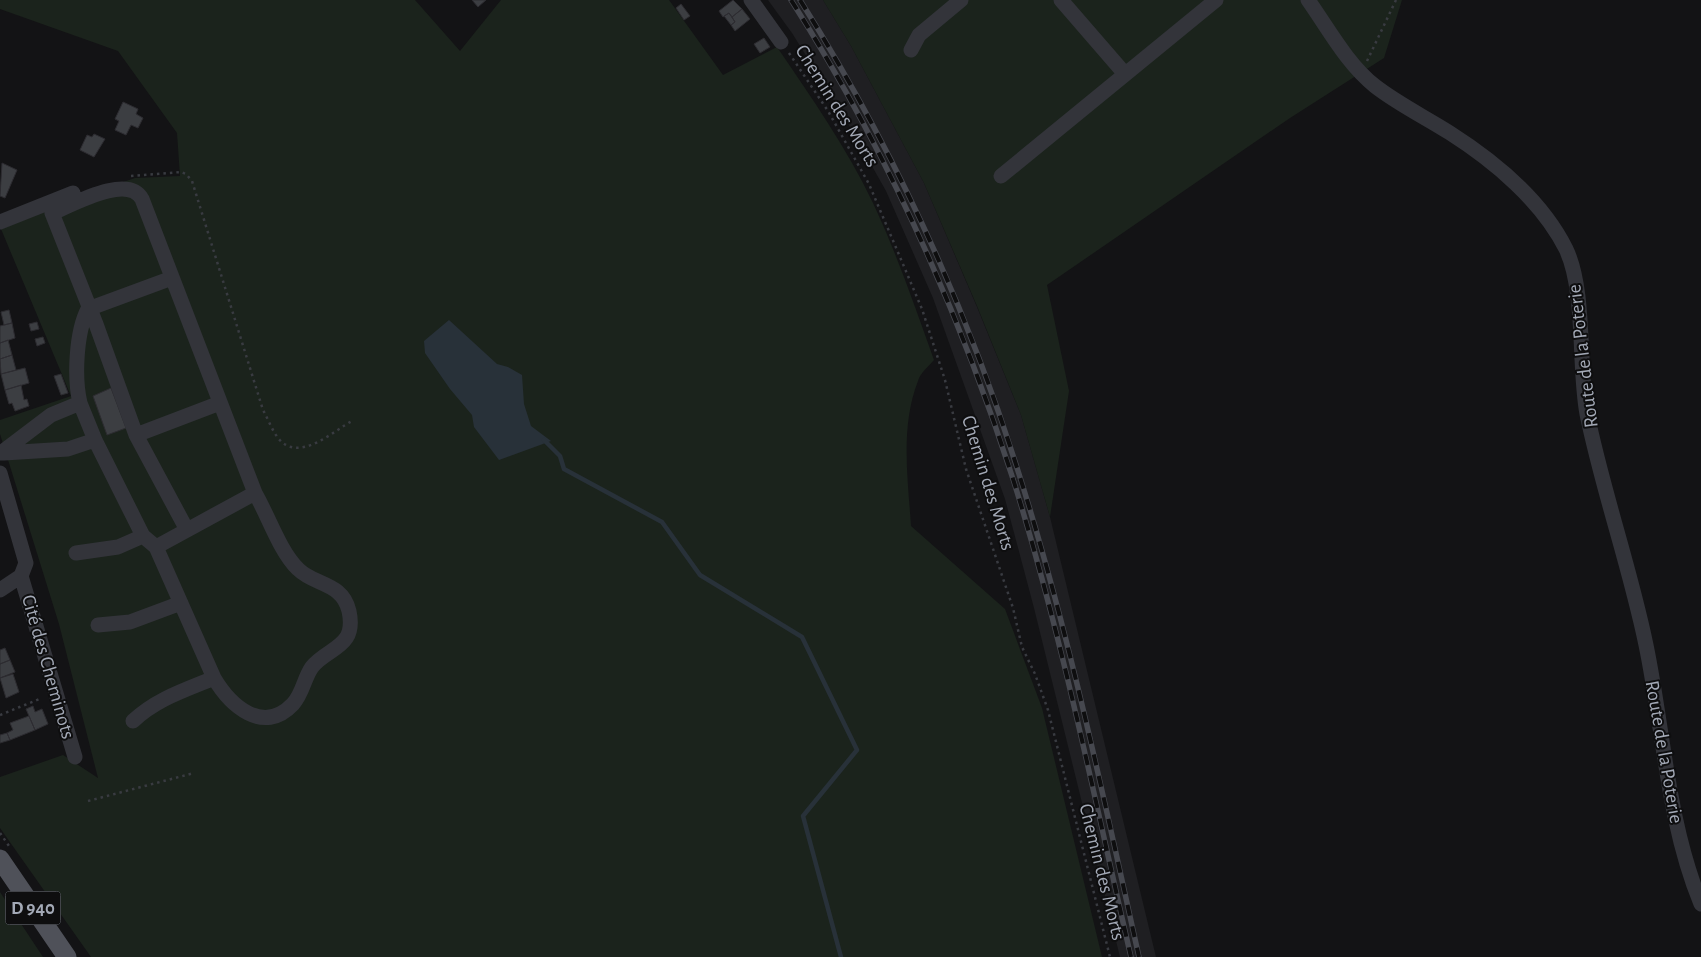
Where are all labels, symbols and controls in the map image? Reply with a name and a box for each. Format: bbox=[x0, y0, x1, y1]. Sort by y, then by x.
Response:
street label: Chemin des Morts bbox=[791, 41, 883, 171]
street label: Route de la Poterie bbox=[1564, 283, 1602, 429]
street label: Chemin des Morts bbox=[958, 413, 1018, 553]
street label: Cité des Cheminots bbox=[18, 593, 78, 741]
street label: Route de la Poterie bbox=[1642, 679, 1686, 825]
street label: Chemin des Morts bbox=[1075, 802, 1129, 942]
road number: D 940 bbox=[5, 891, 60, 924]

